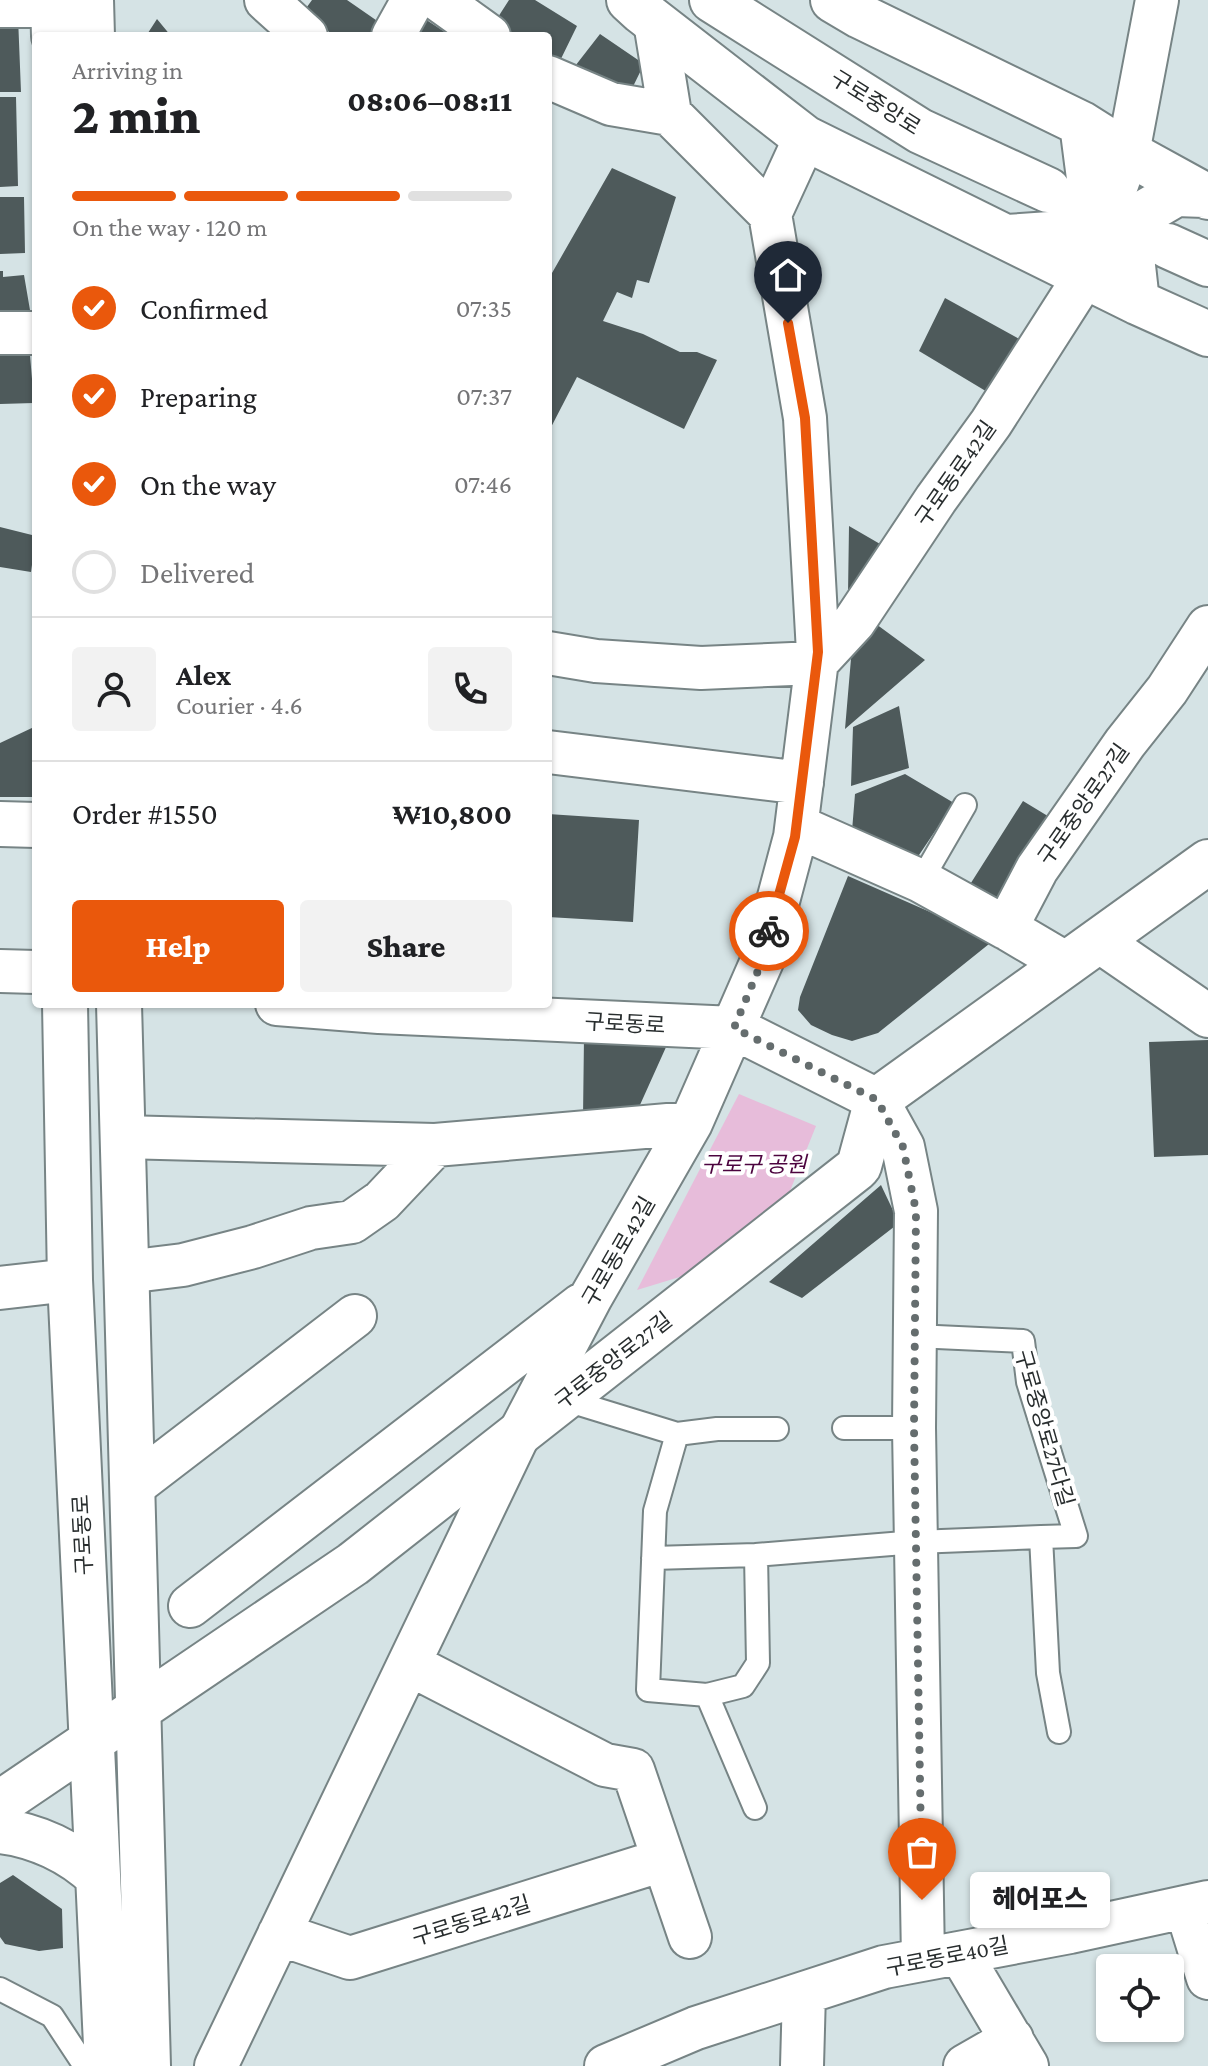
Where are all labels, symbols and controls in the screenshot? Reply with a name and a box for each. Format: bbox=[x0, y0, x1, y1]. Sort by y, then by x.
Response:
text: Arriving in bbox=[72, 56, 183, 85]
street label: 구로중앙로 bbox=[826, 65, 925, 140]
text: 08:06–08:11 bbox=[347, 84, 512, 117]
text: 2 min bbox=[72, 86, 200, 144]
text: On the way · 120 m bbox=[72, 213, 267, 242]
pin bbox=[754, 241, 822, 323]
icon: home bbox=[766, 253, 810, 297]
icon: check bbox=[72, 286, 116, 330]
text: Confirmed bbox=[140, 292, 268, 325]
text: 07:35 bbox=[456, 294, 512, 323]
icon: check bbox=[72, 374, 116, 418]
text: Preparing bbox=[140, 380, 257, 413]
text: 07:37 bbox=[456, 382, 512, 411]
street label: 구로동로42길 bbox=[910, 416, 1001, 531]
icon: check bbox=[72, 462, 116, 506]
text: On the way bbox=[140, 468, 276, 501]
text: 07:46 bbox=[454, 470, 512, 499]
text: Delivered bbox=[140, 556, 255, 589]
button: person bbox=[72, 647, 156, 731]
button: phone bbox=[428, 647, 512, 731]
text: Alex bbox=[176, 658, 231, 691]
text: Courier · 4.6 bbox=[176, 691, 303, 720]
street label: 구로중앙로27길 bbox=[1033, 739, 1134, 870]
text: Order #1550 bbox=[72, 797, 218, 830]
text: ₩10,800 bbox=[392, 797, 512, 830]
courier bbox=[729, 891, 809, 971]
button: Help bbox=[72, 900, 284, 992]
button: Share bbox=[300, 900, 512, 992]
icon: bike bbox=[747, 909, 791, 953]
street label: 구로동로 bbox=[584, 1009, 666, 1038]
park label: 구로구 공원 bbox=[701, 1152, 808, 1177]
street label: 구로동로42길 bbox=[577, 1192, 660, 1311]
street label: 구로중앙로27길 bbox=[550, 1307, 677, 1414]
street label: 구로중앙로27다길 bbox=[1010, 1347, 1079, 1509]
street label: 구로동로 bbox=[68, 1494, 97, 1576]
pin bbox=[888, 1818, 956, 1900]
icon: bag bbox=[900, 1830, 944, 1874]
callout: 헤어포스 bbox=[970, 1872, 1110, 1928]
text: 헤어포스 bbox=[992, 1885, 1088, 1914]
street label: 구로동로42길 bbox=[409, 1891, 533, 1950]
street label: 구로동로40길 bbox=[883, 1932, 1011, 1981]
map controls bbox=[1096, 1954, 1184, 2042]
button: locate bbox=[1096, 1954, 1184, 2042]

